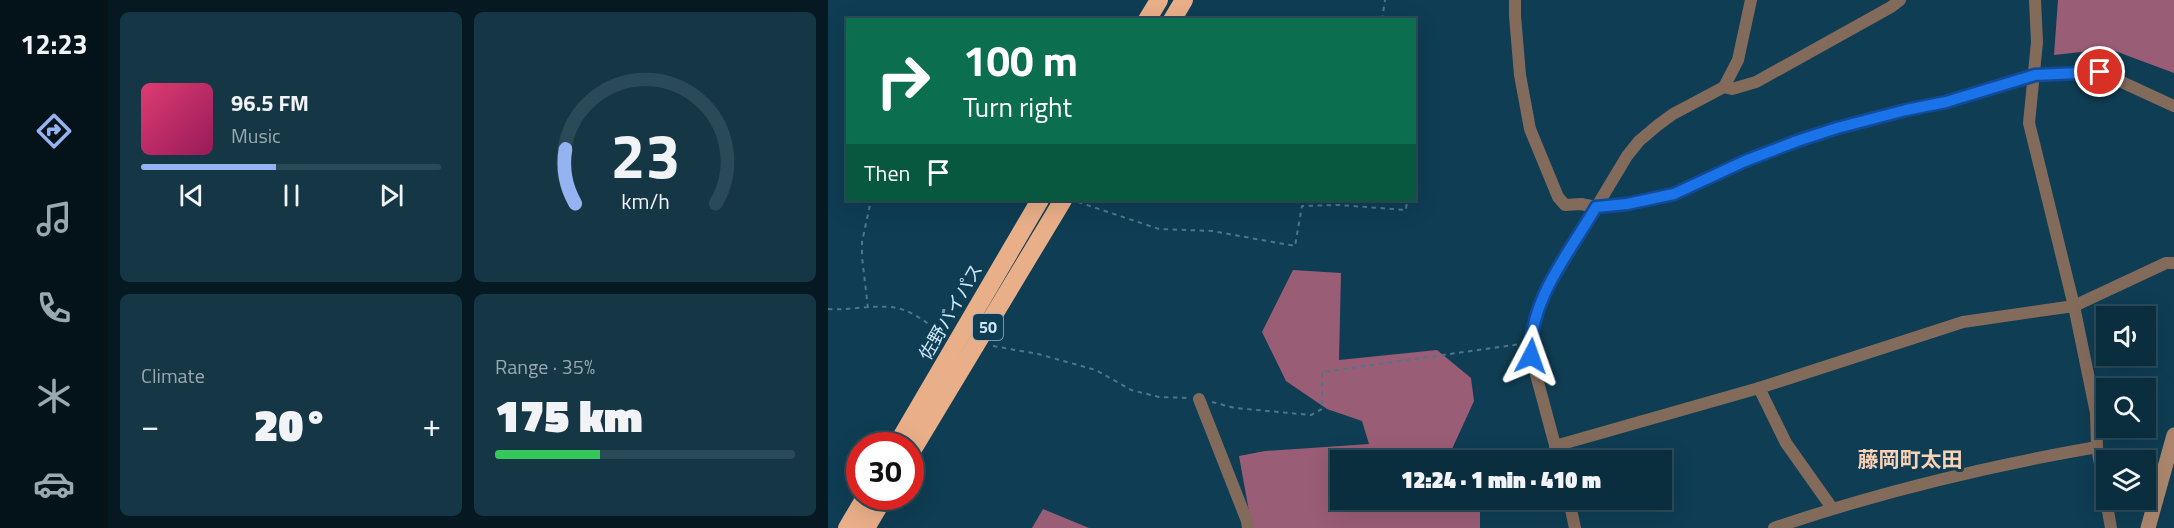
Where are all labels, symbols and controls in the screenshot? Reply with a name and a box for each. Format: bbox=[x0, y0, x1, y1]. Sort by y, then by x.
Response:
text: 12:23 bbox=[20, 23, 88, 64]
text: 100 m bbox=[963, 28, 1078, 92]
icon: right bbox=[864, 42, 942, 120]
pin bbox=[2074, 46, 2125, 97]
icon: arrive bbox=[2083, 55, 2116, 88]
text: 96.5 FM bbox=[231, 86, 309, 120]
text: Turn right bbox=[963, 86, 1072, 127]
text: 23 bbox=[610, 107, 680, 202]
icon: directions bbox=[33, 110, 75, 152]
text: Music bbox=[231, 120, 281, 151]
text: Then bbox=[864, 156, 910, 190]
icon: arrive bbox=[922, 156, 955, 189]
icon: previous bbox=[175, 179, 208, 212]
icon: pause bbox=[275, 179, 308, 212]
icon: next bbox=[375, 179, 408, 212]
text: km/h bbox=[621, 186, 669, 218]
icon: music bbox=[33, 198, 75, 240]
street label: 佐野バイパス bbox=[912, 258, 989, 365]
icon: phone bbox=[33, 287, 75, 329]
map controls bbox=[2096, 306, 2156, 510]
button: sound bbox=[2096, 306, 2156, 366]
road number: 50 bbox=[973, 314, 1003, 340]
position arrow bbox=[1499, 324, 1563, 388]
text: Range · 35% bbox=[495, 351, 595, 382]
text: Climate bbox=[141, 360, 205, 391]
icon: climate bbox=[33, 375, 75, 417]
button: search bbox=[2096, 378, 2156, 438]
text: 175 km bbox=[495, 381, 643, 449]
text: 20° bbox=[254, 390, 328, 458]
text: − bbox=[141, 400, 159, 450]
text: + bbox=[423, 400, 441, 450]
speed limit sign: 30 bbox=[846, 432, 924, 510]
district label: 藤岡町太田 bbox=[1858, 443, 1963, 475]
button: layers bbox=[2096, 450, 2156, 510]
icon: car bbox=[33, 463, 75, 505]
text: 12:24 · 1 min · 410 m bbox=[1401, 463, 1601, 497]

